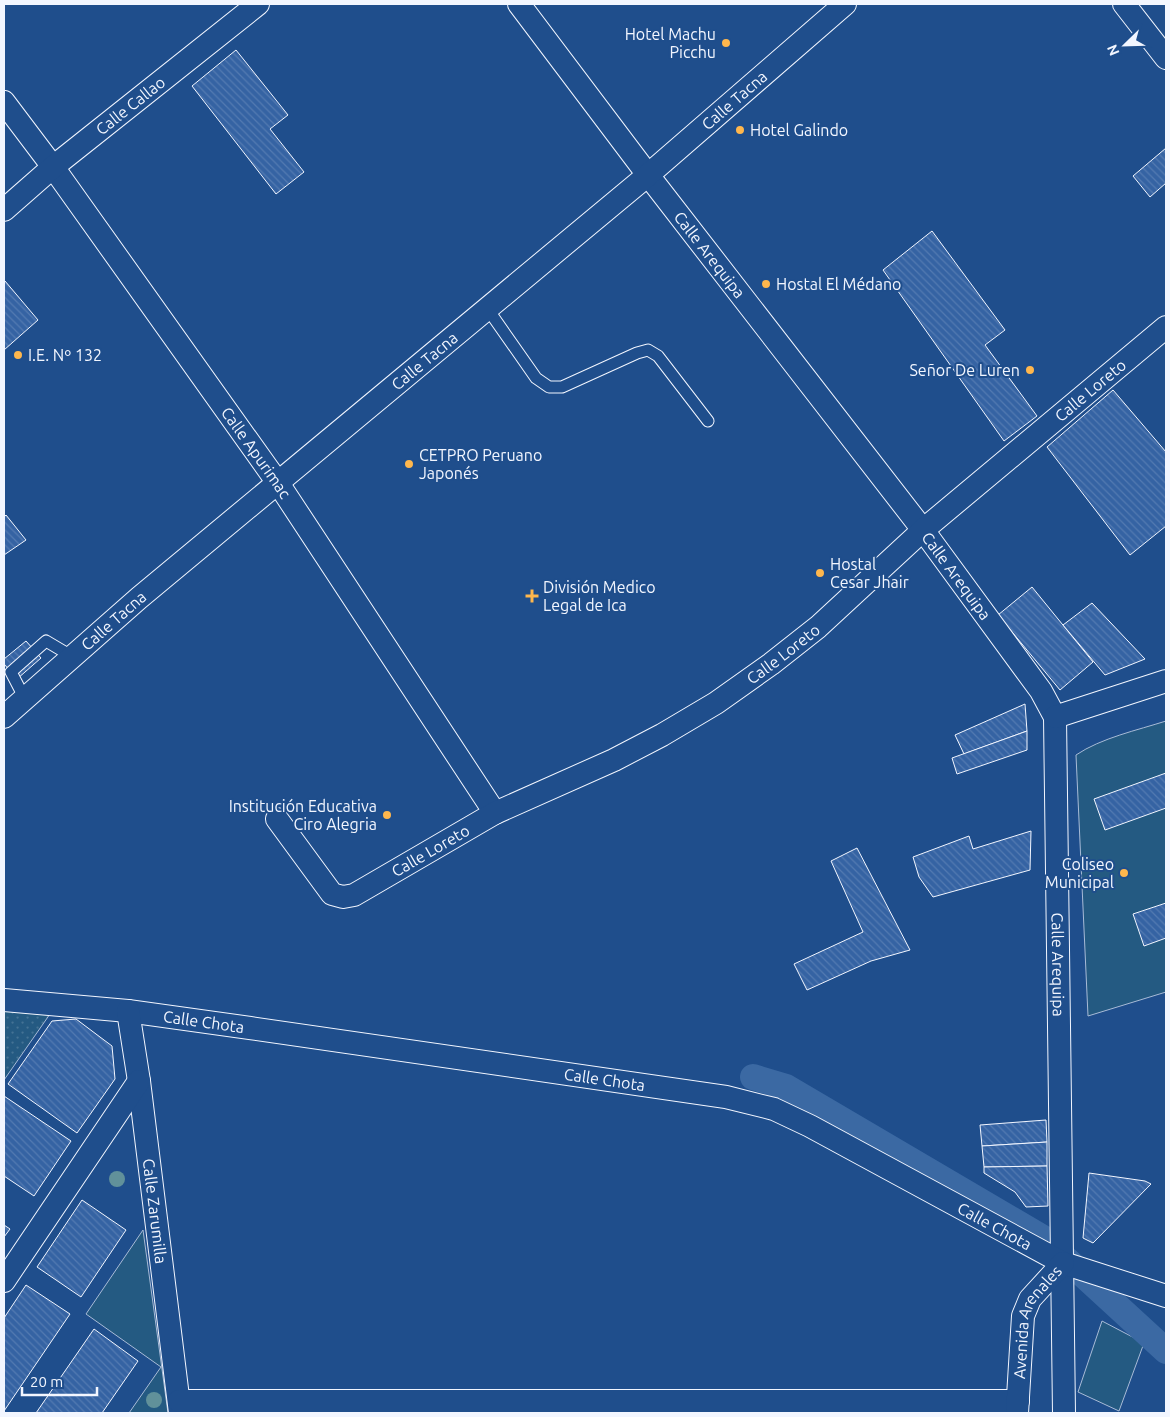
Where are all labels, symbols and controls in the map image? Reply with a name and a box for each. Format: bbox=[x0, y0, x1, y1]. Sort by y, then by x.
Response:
north arrow bbox=[1100, 20, 1150, 70]
place label: Hotel Machu Picchu bbox=[625, 25, 716, 61]
marker: Hotel Machu Picchu bbox=[720, 37, 732, 49]
text: N bbox=[1104, 42, 1122, 58]
street label: Calle Tacna bbox=[698, 67, 770, 133]
street label: Calle Callao bbox=[92, 73, 168, 138]
place label: Hotel Galindo bbox=[750, 121, 848, 139]
marker: Hotel Galindo bbox=[734, 124, 746, 136]
street label: Calle Arequipa bbox=[671, 208, 749, 301]
place label: Hostal El Médano bbox=[776, 275, 901, 293]
marker: Hostal El Médano bbox=[760, 278, 772, 290]
street label: Calle Tacna bbox=[388, 328, 461, 393]
place label: I.E. Nº 132 bbox=[28, 346, 102, 364]
marker: I.E. Nº 132 bbox=[12, 349, 24, 361]
street label: Calle Loreto bbox=[1051, 355, 1129, 425]
place label: Señor De Luren bbox=[909, 361, 1020, 379]
marker: Señor De Luren bbox=[1024, 364, 1036, 376]
street label: Calle Apurimac bbox=[218, 404, 295, 502]
place label: CETPRO Peruano Japonés bbox=[419, 446, 542, 482]
marker: CETPRO Peruano Japonés bbox=[403, 458, 415, 470]
street label: Calle Arequipa bbox=[918, 528, 995, 623]
place label: Hostal Cesar Jhair bbox=[830, 555, 909, 591]
marker: Hostal Cesar Jhair bbox=[814, 567, 826, 579]
place label: División Medico Legal de Ica bbox=[543, 578, 656, 614]
street label: Calle Tacna bbox=[77, 587, 150, 654]
marker: División Medico Legal de Ica bbox=[525, 589, 539, 603]
street label: Calle Loreto bbox=[743, 620, 823, 687]
place label: Institución Educativa Ciro Alegria bbox=[229, 797, 377, 833]
marker: Institución Educativa Ciro Alegria bbox=[381, 809, 393, 821]
street label: Calle Loreto bbox=[388, 821, 473, 880]
place label: Coliseo Municipal bbox=[1045, 855, 1114, 891]
marker: Coliseo Municipal bbox=[1118, 867, 1130, 879]
street label: Calle Arequipa bbox=[1049, 912, 1068, 1017]
street label: Calle Chota bbox=[162, 1007, 246, 1036]
street label: Calle Chota bbox=[563, 1065, 646, 1094]
street label: Calle Zarumilla bbox=[140, 1158, 170, 1265]
street label: Calle Chota bbox=[954, 1199, 1035, 1253]
street label: Avenida Arenales bbox=[1010, 1262, 1065, 1380]
scale bar bbox=[22, 1364, 98, 1396]
text: 20 m bbox=[30, 1373, 63, 1390]

